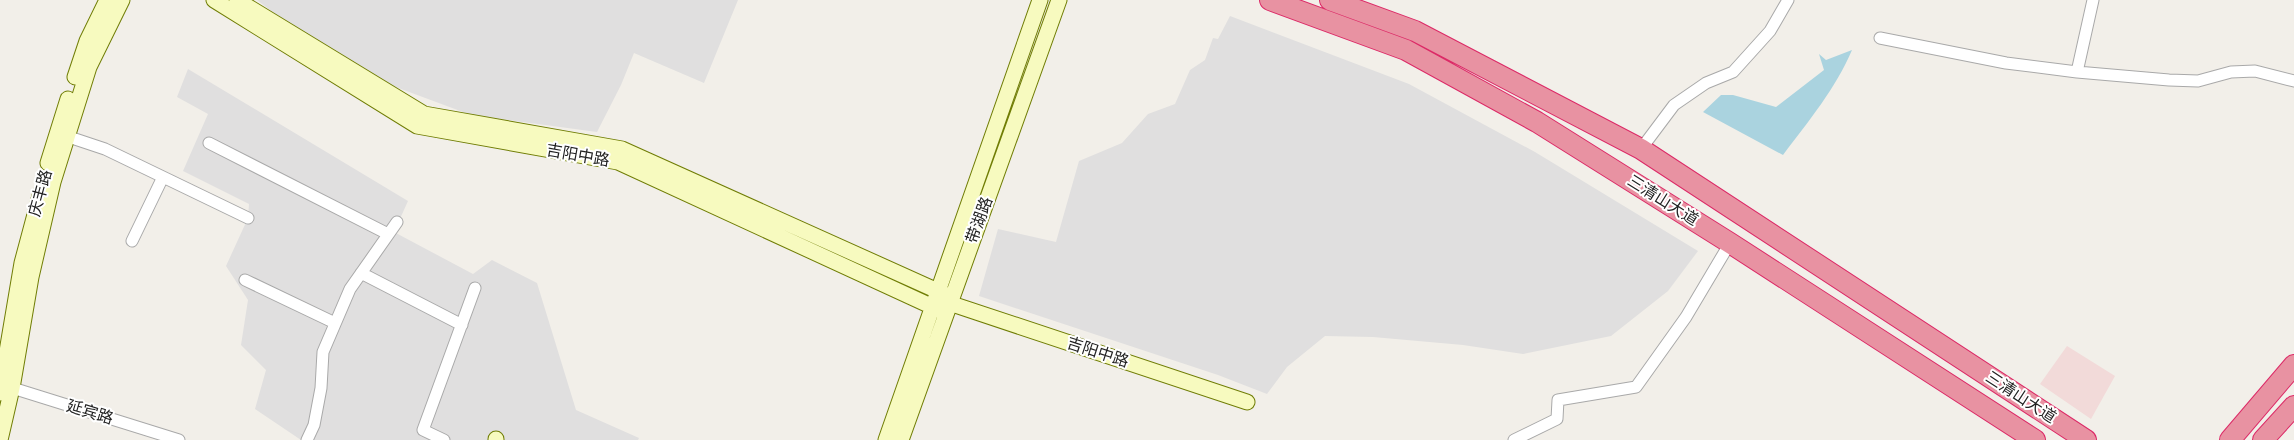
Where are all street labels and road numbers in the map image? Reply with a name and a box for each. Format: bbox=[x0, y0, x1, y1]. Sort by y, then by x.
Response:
street label: 吉阳中路 bbox=[545, 141, 611, 169]
street label: 庆丰路 bbox=[26, 168, 54, 218]
street label: 三清山大道 bbox=[1625, 172, 1701, 228]
street label: 带湖路 bbox=[963, 195, 995, 245]
street label: 吉阳中路 bbox=[1065, 334, 1131, 370]
street label: 三清山大道 bbox=[1983, 368, 2059, 426]
street label: 延宾路 bbox=[65, 397, 115, 427]

